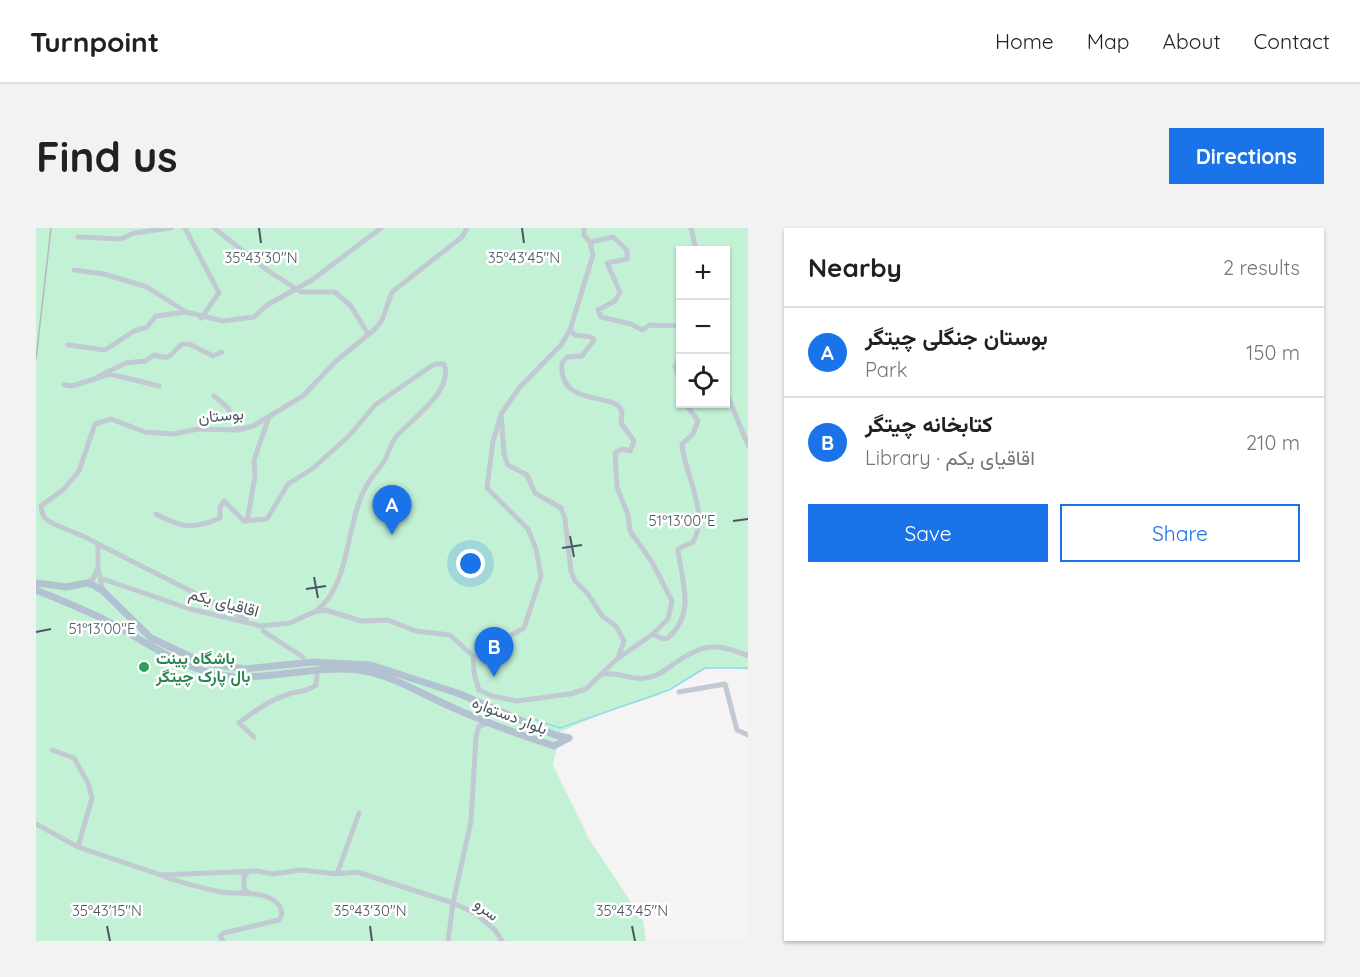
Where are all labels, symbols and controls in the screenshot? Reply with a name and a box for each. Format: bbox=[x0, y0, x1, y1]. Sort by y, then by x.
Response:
text: Turnpoint bbox=[30, 24, 159, 59]
text: Home bbox=[995, 28, 1054, 54]
text: Map bbox=[1087, 28, 1130, 54]
text: About bbox=[1163, 28, 1221, 54]
text: Contact bbox=[1254, 28, 1330, 54]
button: Directions bbox=[1169, 128, 1324, 184]
text: Find us bbox=[36, 130, 178, 183]
map controls bbox=[676, 246, 730, 408]
button: + bbox=[676, 246, 730, 300]
text: 35°43'30"N bbox=[224, 248, 298, 267]
text: 35°43'45"N bbox=[488, 248, 560, 267]
text: Nearby bbox=[808, 251, 902, 284]
text: 2 results bbox=[1223, 255, 1300, 280]
button: − bbox=[676, 300, 730, 354]
text: بوستان جنگلی چیتگر bbox=[865, 323, 1048, 351]
text: A bbox=[821, 340, 834, 365]
text: 150 m bbox=[1246, 340, 1300, 365]
button: locate bbox=[676, 354, 730, 408]
text: Park bbox=[865, 357, 907, 382]
street label: بوستان bbox=[197, 403, 245, 428]
text: کتابخانه چیتگر bbox=[865, 410, 993, 438]
text: B bbox=[821, 430, 834, 455]
text: 210 m bbox=[1246, 430, 1300, 455]
text: Library · اقاقیای یکم bbox=[865, 445, 1035, 470]
pin: A bbox=[372, 486, 412, 535]
button: Save bbox=[808, 504, 1048, 562]
button: Share bbox=[1060, 504, 1300, 562]
text: 51°13'00"E bbox=[648, 511, 716, 530]
your location bbox=[456, 549, 485, 578]
street label: اقاقیای یکم bbox=[187, 583, 261, 622]
text: 51°13'00"E bbox=[68, 619, 136, 638]
pin: B bbox=[474, 628, 514, 677]
place label: باشگاه پینت بال پارک چیتگر bbox=[155, 648, 250, 688]
marker: باشگاه پینت بال پارک چیتگر bbox=[137, 660, 151, 674]
street label: بلوار دستواره bbox=[469, 692, 550, 739]
street label: سرو bbox=[470, 893, 503, 926]
text: 35°43'15"N bbox=[72, 901, 142, 920]
text: 35°43'30"N bbox=[333, 901, 407, 920]
text: 35°43'45"N bbox=[596, 901, 668, 920]

